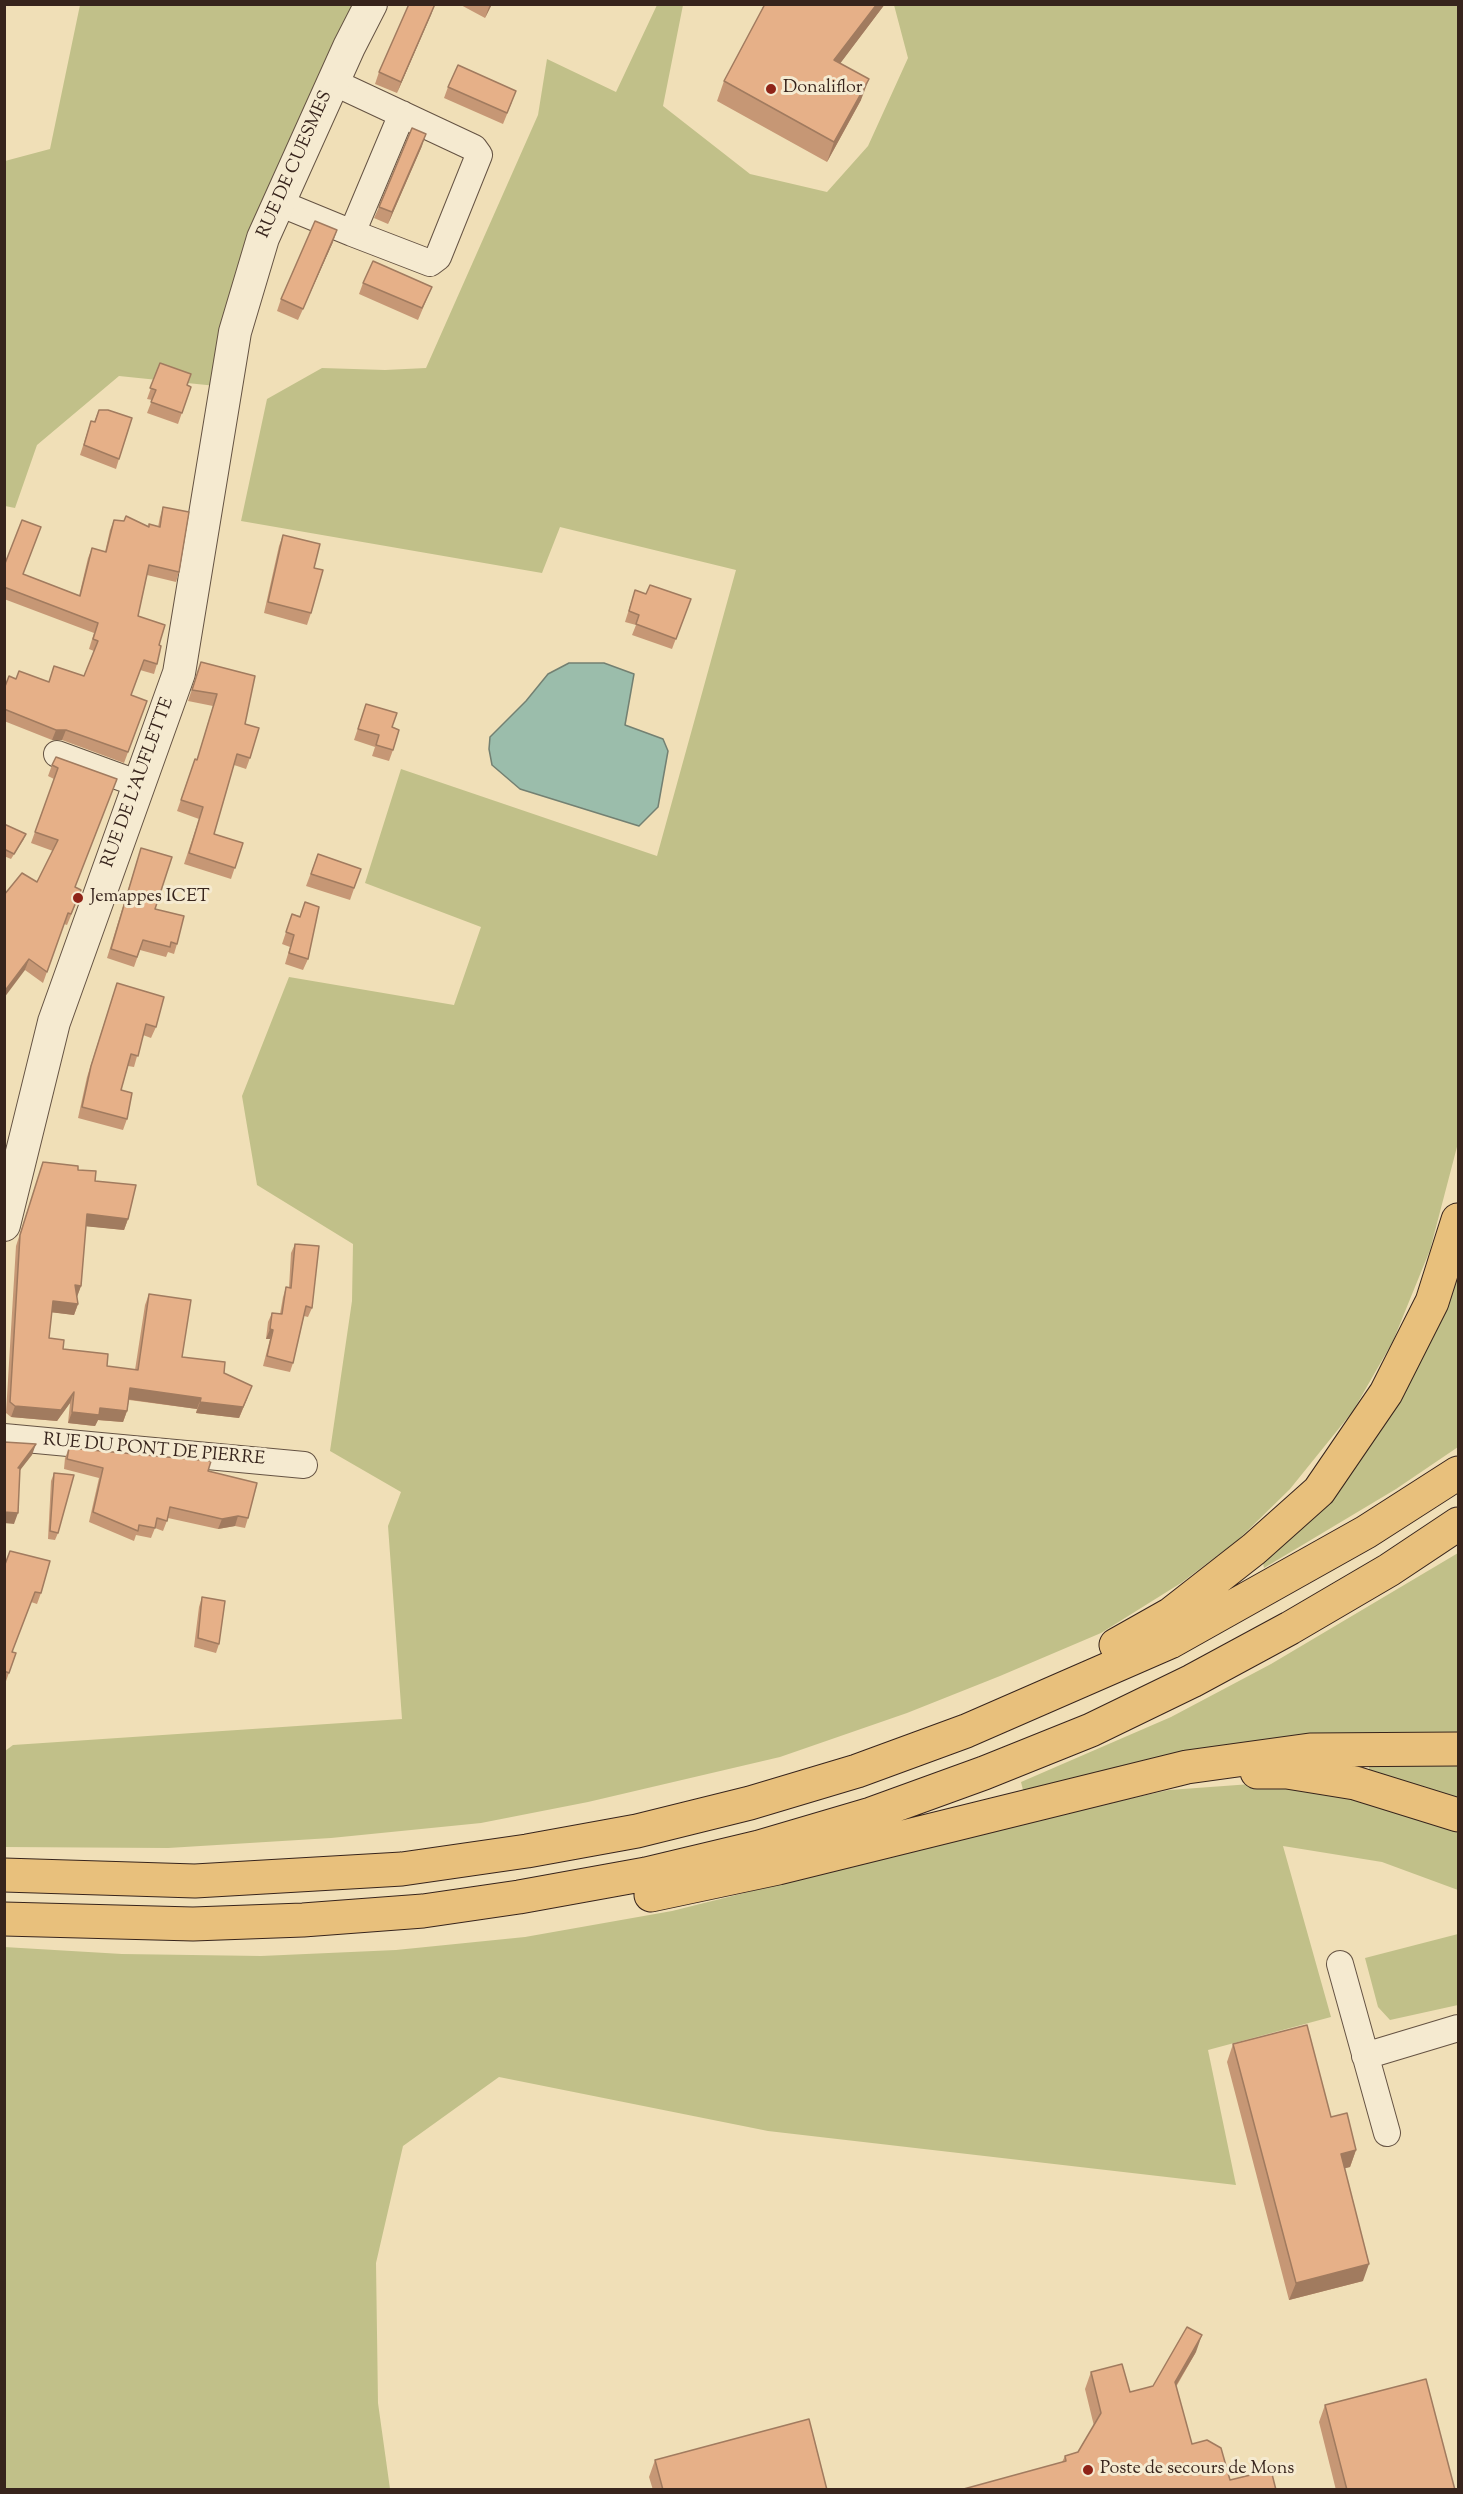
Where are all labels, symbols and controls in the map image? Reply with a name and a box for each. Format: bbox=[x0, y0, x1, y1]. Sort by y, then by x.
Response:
place label: Donaliflor bbox=[783, 78, 863, 100]
marker: Donaliflor bbox=[764, 82, 778, 96]
street label: RUE DE CUESMES bbox=[254, 88, 338, 242]
street label: RUE DE L'AUFLETTE bbox=[98, 695, 180, 871]
place label: Jemappes ICET bbox=[90, 887, 210, 909]
marker: Jemappes ICET bbox=[71, 891, 85, 905]
street label: RUE DU PONT DE PIERRE bbox=[42, 1431, 266, 1471]
place label: Poste de secours de Mons bbox=[1100, 2459, 1294, 2481]
marker: Poste de secours de Mons bbox=[1081, 2463, 1095, 2477]

